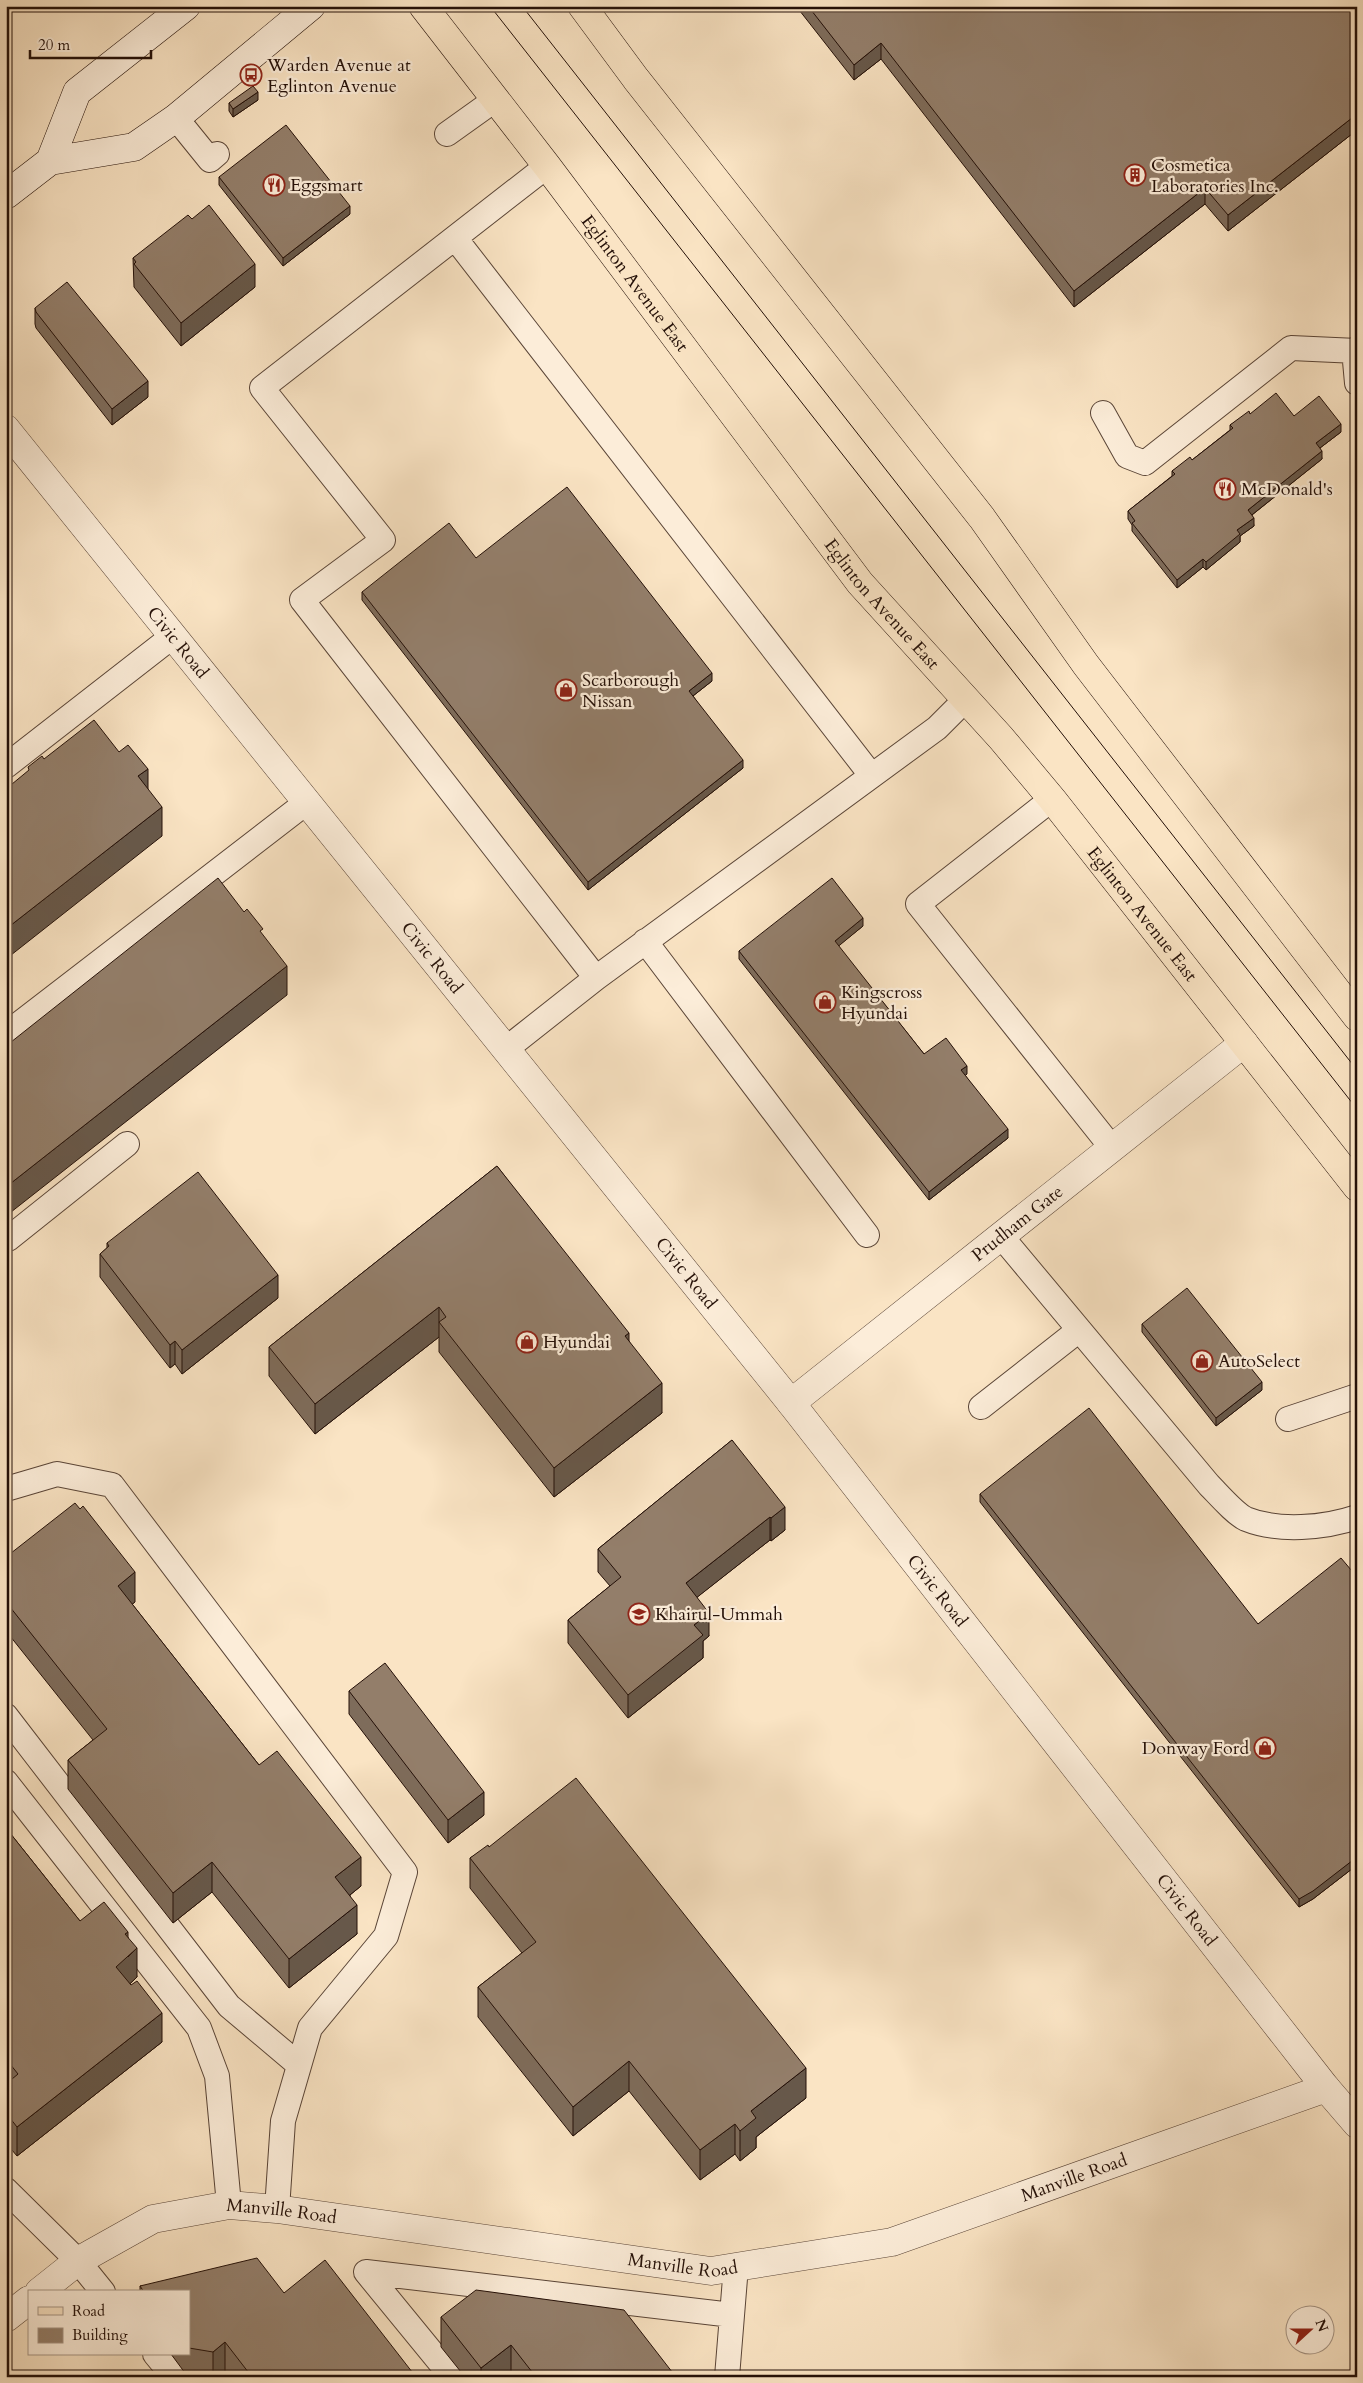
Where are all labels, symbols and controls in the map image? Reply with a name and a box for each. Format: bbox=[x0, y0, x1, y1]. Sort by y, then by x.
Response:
scale bar bbox=[30, 28, 151, 60]
text: 20 m bbox=[38, 35, 70, 55]
place label: Warden Avenue at Eglinton Avenue bbox=[266, 53, 411, 99]
bus stop icon: Warden Avenue at Eglinton Avenue bbox=[239, 63, 263, 87]
place label: Cosmetica Laboratories Inc. bbox=[1151, 153, 1279, 199]
building icon: Cosmetica Laboratories Inc. bbox=[1123, 163, 1147, 187]
restaurant icon: Eggsmart bbox=[262, 173, 286, 197]
place label: Eggsmart bbox=[290, 173, 363, 198]
street label: Eglinton Avenue East bbox=[575, 210, 695, 357]
restaurant icon: McDonald's bbox=[1213, 477, 1237, 501]
place label: McDonald's bbox=[1241, 477, 1333, 502]
street label: Eglinton Avenue East bbox=[818, 533, 945, 675]
street label: Civic Road bbox=[141, 601, 215, 684]
place label: Scarborough Nissan bbox=[582, 668, 679, 714]
shop icon: Scarborough Nissan bbox=[554, 678, 578, 702]
street label: Eglinton Avenue East bbox=[1081, 841, 1203, 987]
street label: Civic Road bbox=[395, 916, 469, 999]
place label: Kingscross Hyundai bbox=[841, 980, 922, 1026]
shop icon: Kingscross Hyundai bbox=[813, 990, 837, 1014]
street label: Prudham Gate bbox=[966, 1179, 1068, 1267]
street label: Civic Road bbox=[650, 1232, 723, 1315]
shop icon: Hyundai bbox=[515, 1330, 539, 1354]
place label: Hyundai bbox=[543, 1330, 610, 1355]
shop icon: AutoSelect bbox=[1190, 1349, 1214, 1373]
place label: AutoSelect bbox=[1218, 1349, 1300, 1374]
street label: Civic Road bbox=[901, 1549, 974, 1632]
school or university icon: Khairul-Ummah bbox=[627, 1602, 651, 1626]
place label: Khairul-Ummah bbox=[655, 1602, 783, 1627]
place label: Donway Ford bbox=[1142, 1736, 1249, 1761]
shop icon: Donway Ford bbox=[1253, 1736, 1277, 1760]
street label: Civic Road bbox=[1151, 1868, 1223, 1952]
street label: Manville Road bbox=[1017, 2147, 1131, 2208]
street label: Manville Road bbox=[225, 2192, 339, 2230]
street label: Manville Road bbox=[626, 2247, 740, 2283]
legend bbox=[28, 2290, 190, 2356]
text: Road bbox=[72, 2301, 105, 2321]
north arrow bbox=[1286, 2306, 1336, 2356]
text: N bbox=[1311, 2316, 1333, 2335]
text: Building bbox=[72, 2325, 128, 2345]

